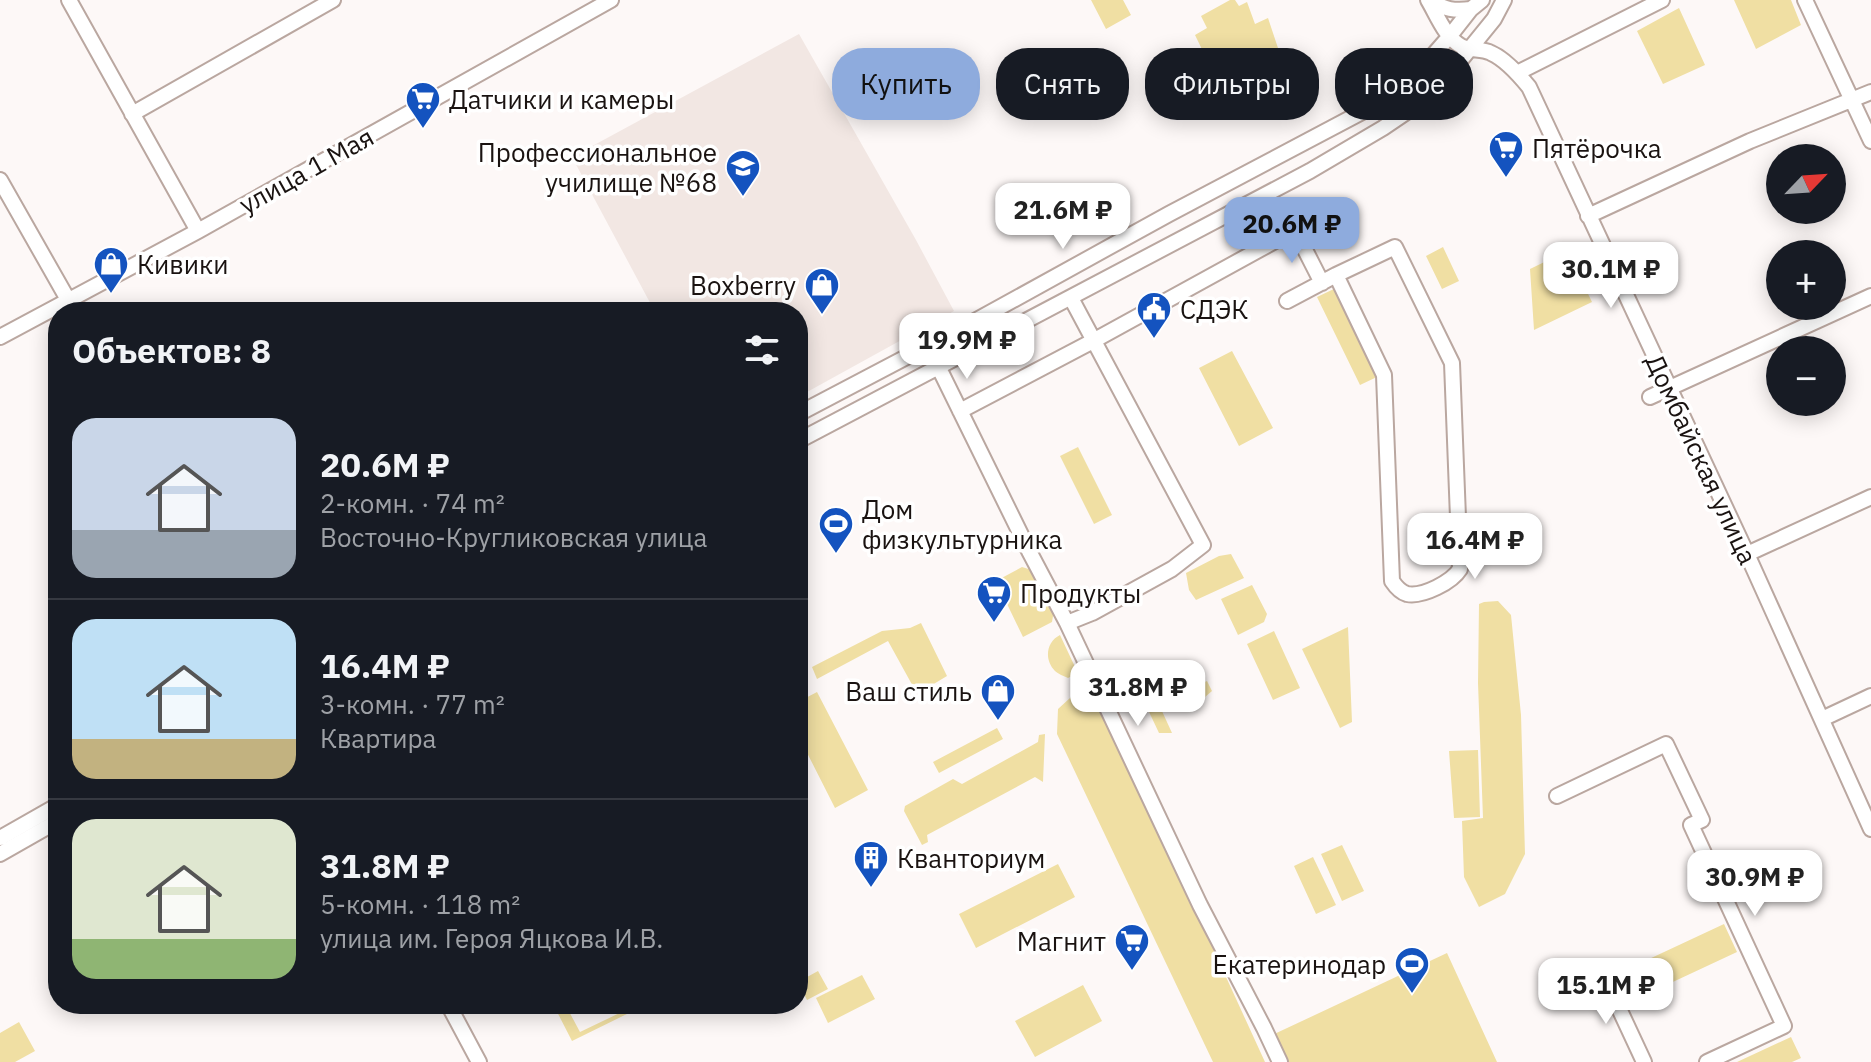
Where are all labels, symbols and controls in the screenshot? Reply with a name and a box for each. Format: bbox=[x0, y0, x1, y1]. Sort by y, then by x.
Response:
chip: Купить bbox=[832, 48, 980, 120]
chip: Снять bbox=[996, 48, 1129, 120]
chip: Фильтры bbox=[1145, 48, 1319, 120]
chip: Новое bbox=[1335, 48, 1473, 120]
supermarket icon: Датчики и камеры bbox=[404, 80, 442, 130]
place label: Датчики и камеры bbox=[449, 82, 674, 116]
street label: улица 1 Мая bbox=[233, 119, 379, 221]
supermarket icon: Пятёрочка bbox=[1487, 129, 1525, 179]
place label: Пятёрочка bbox=[1532, 131, 1662, 165]
place label: Профессиональное училище №68 bbox=[478, 135, 717, 199]
north arrow bbox=[1766, 144, 1846, 224]
map controls bbox=[1766, 144, 1846, 416]
school or university icon: Профессиональное училище №68 bbox=[724, 148, 762, 198]
pin: 21.6M ₽ bbox=[989, 183, 1137, 251]
text: 21.6M ₽ bbox=[1013, 192, 1113, 226]
pin: 20.6M ₽ bbox=[1218, 197, 1366, 265]
text: 20.6M ₽ bbox=[1242, 206, 1342, 240]
button: + bbox=[1766, 240, 1846, 320]
pin: 30.1M ₽ bbox=[1537, 242, 1685, 310]
shop icon: Кивики bbox=[92, 245, 130, 295]
place label: Кивики bbox=[137, 247, 229, 281]
text: 30.1M ₽ bbox=[1561, 251, 1661, 285]
shop icon: Boxberry bbox=[803, 266, 841, 316]
place label: Boxberry bbox=[690, 268, 796, 302]
public building icon: СДЭК bbox=[1135, 290, 1173, 340]
place label: СДЭК bbox=[1180, 292, 1249, 326]
pin: 19.9M ₽ bbox=[893, 313, 1041, 381]
text: 19.9M ₽ bbox=[917, 322, 1017, 356]
text: Объектов: 8 bbox=[72, 328, 271, 372]
icon: filters bbox=[740, 328, 784, 372]
button: − bbox=[1766, 336, 1846, 416]
street label: Домбайская улица bbox=[1638, 348, 1766, 570]
text: 20.6M ₽ bbox=[320, 442, 450, 486]
icon: home bbox=[136, 450, 232, 546]
text: 2-комн. · 74 m² bbox=[320, 486, 505, 520]
place label: Дом физкультурника bbox=[862, 492, 1063, 556]
sports icon: Дом физкультурника bbox=[817, 505, 855, 555]
pin: 16.4M ₽ bbox=[1401, 513, 1549, 581]
text: Восточно-Кругликовская улица bbox=[320, 520, 707, 554]
text: 16.4M ₽ bbox=[1425, 522, 1525, 556]
supermarket icon: Продукты bbox=[975, 574, 1013, 624]
place label: Продукты bbox=[1020, 576, 1141, 610]
text: 16.4M ₽ bbox=[320, 643, 450, 687]
icon: home bbox=[136, 651, 232, 747]
pin: 31.8M ₽ bbox=[1064, 660, 1212, 728]
text: 31.8M ₽ bbox=[1088, 669, 1188, 703]
shop icon: Ваш стиль bbox=[979, 672, 1017, 722]
place label: Ваш стиль bbox=[845, 674, 972, 708]
text: 3-комн. · 77 m² bbox=[320, 687, 505, 721]
text: Квартира bbox=[320, 721, 437, 755]
building icon: Кванториум bbox=[852, 839, 890, 889]
place label: Кванториум bbox=[897, 841, 1045, 875]
text: 31.8M ₽ bbox=[320, 843, 450, 887]
pin: 30.9M ₽ bbox=[1681, 850, 1829, 918]
icon: home bbox=[136, 851, 232, 947]
text: 30.9M ₽ bbox=[1705, 859, 1805, 893]
text: 5-комн. · 118 m² bbox=[320, 887, 520, 921]
text: улица им. Героя Яцкова И.В. bbox=[320, 921, 663, 955]
supermarket icon: Магнит bbox=[1113, 922, 1151, 972]
place label: Магнит bbox=[1017, 924, 1106, 958]
sports icon: Екатеринодар bbox=[1393, 945, 1431, 995]
place label: Екатеринодар bbox=[1213, 947, 1386, 981]
pin: 15.1M ₽ bbox=[1532, 958, 1680, 1026]
text: 15.1M ₽ bbox=[1556, 967, 1656, 1001]

